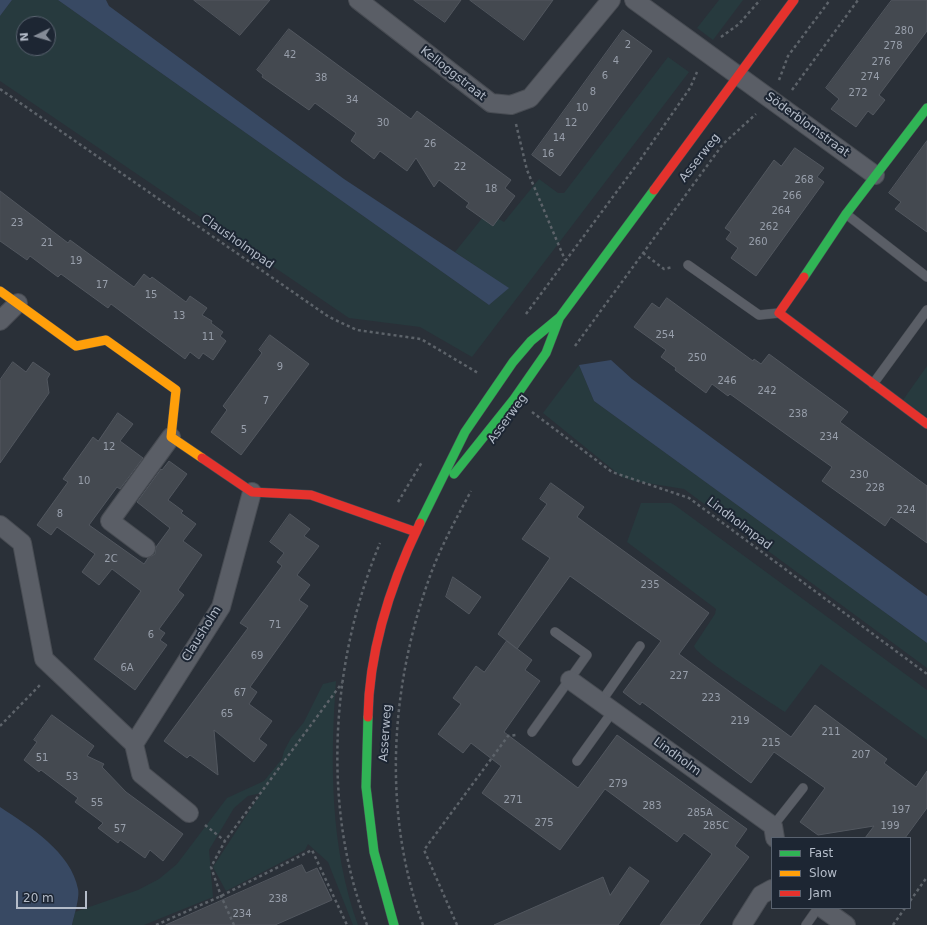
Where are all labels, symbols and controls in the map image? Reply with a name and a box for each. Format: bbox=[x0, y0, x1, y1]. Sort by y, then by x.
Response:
north arrow bbox=[16, 16, 56, 56]
house number: 280 bbox=[894, 25, 914, 37]
text: N bbox=[18, 32, 31, 42]
house number: 2 bbox=[625, 39, 631, 51]
house number: 278 bbox=[883, 40, 903, 52]
street label: Kelloggstraat bbox=[417, 44, 489, 104]
house number: 42 bbox=[284, 49, 296, 61]
house number: 4 bbox=[613, 55, 619, 67]
house number: 276 bbox=[871, 56, 891, 68]
house number: 6 bbox=[602, 70, 608, 82]
house number: 274 bbox=[860, 71, 880, 83]
house number: 38 bbox=[315, 72, 327, 84]
house number: 8 bbox=[590, 86, 596, 98]
house number: 272 bbox=[848, 87, 868, 99]
street label: Söderblomstraat bbox=[762, 90, 852, 160]
house number: 34 bbox=[346, 94, 358, 106]
house number: 10 bbox=[576, 102, 588, 114]
house number: 30 bbox=[377, 117, 389, 129]
house number: 12 bbox=[565, 117, 577, 129]
street label: Asserweg bbox=[677, 131, 723, 185]
house number: 14 bbox=[553, 132, 565, 144]
house number: 26 bbox=[424, 138, 436, 150]
house number: 16 bbox=[542, 148, 554, 160]
house number: 22 bbox=[454, 161, 466, 173]
house number: 268 bbox=[794, 174, 814, 186]
house number: 18 bbox=[485, 183, 497, 195]
house number: 266 bbox=[782, 190, 802, 202]
house number: 264 bbox=[771, 205, 791, 217]
street label: Clausholmpad bbox=[198, 212, 276, 272]
house number: 23 bbox=[11, 217, 23, 229]
house number: 262 bbox=[759, 221, 779, 233]
house number: 260 bbox=[748, 236, 768, 248]
house number: 21 bbox=[41, 237, 53, 249]
house number: 19 bbox=[70, 255, 82, 267]
house number: 17 bbox=[96, 279, 108, 291]
house number: 15 bbox=[145, 289, 157, 301]
house number: 13 bbox=[173, 310, 185, 322]
house number: 254 bbox=[655, 329, 675, 341]
house number: 11 bbox=[202, 331, 214, 343]
house number: 250 bbox=[687, 352, 707, 364]
house number: 9 bbox=[277, 361, 283, 373]
house number: 246 bbox=[717, 375, 737, 387]
house number: 242 bbox=[757, 385, 777, 397]
street label: Asserweg bbox=[485, 391, 531, 447]
house number: 7 bbox=[263, 395, 269, 407]
house number: 238 bbox=[788, 408, 808, 420]
house number: 5 bbox=[241, 424, 247, 436]
house number: 234 bbox=[819, 431, 839, 443]
house number: 12 bbox=[103, 441, 115, 453]
house number: 230 bbox=[849, 469, 869, 481]
house number: 10 bbox=[78, 475, 90, 487]
house number: 228 bbox=[865, 482, 885, 494]
street label: Lindholmpad bbox=[704, 495, 774, 553]
house number: 224 bbox=[896, 504, 916, 516]
house number: 8 bbox=[57, 508, 63, 520]
house number: 2C bbox=[104, 553, 118, 565]
house number: 235 bbox=[640, 579, 660, 591]
street label: Clausholm bbox=[179, 604, 225, 664]
house number: 71 bbox=[269, 619, 281, 631]
house number: 6 bbox=[148, 629, 154, 641]
house number: 69 bbox=[251, 650, 263, 662]
house number: 6A bbox=[120, 662, 134, 674]
house number: 227 bbox=[669, 670, 689, 682]
house number: 67 bbox=[234, 687, 246, 699]
house number: 223 bbox=[701, 692, 721, 704]
street label: Asserweg bbox=[377, 704, 395, 762]
house number: 65 bbox=[221, 708, 233, 720]
house number: 219 bbox=[730, 715, 750, 727]
house number: 211 bbox=[821, 726, 841, 738]
street label: Lindholm bbox=[650, 735, 704, 779]
house number: 215 bbox=[761, 737, 781, 749]
house number: 207 bbox=[851, 749, 871, 761]
house number: 51 bbox=[36, 752, 48, 764]
house number: 53 bbox=[66, 771, 78, 783]
house number: 279 bbox=[608, 778, 628, 790]
house number: 271 bbox=[503, 794, 523, 806]
house number: 55 bbox=[91, 797, 103, 809]
house number: 283 bbox=[642, 800, 662, 812]
house number: 197 bbox=[891, 804, 911, 816]
house number: 285A bbox=[687, 807, 713, 819]
house number: 275 bbox=[534, 817, 554, 829]
house number: 285C bbox=[703, 820, 729, 832]
house number: 199 bbox=[880, 820, 900, 832]
house number: 57 bbox=[114, 823, 126, 835]
legend bbox=[771, 837, 911, 909]
text: Fast bbox=[809, 846, 833, 860]
text: Slow bbox=[809, 866, 837, 880]
scale bar bbox=[18, 883, 89, 909]
text: Jam bbox=[809, 886, 832, 900]
text: 20 m bbox=[23, 891, 54, 905]
house number: 238 bbox=[268, 893, 288, 905]
house number: 234 bbox=[232, 908, 252, 920]

